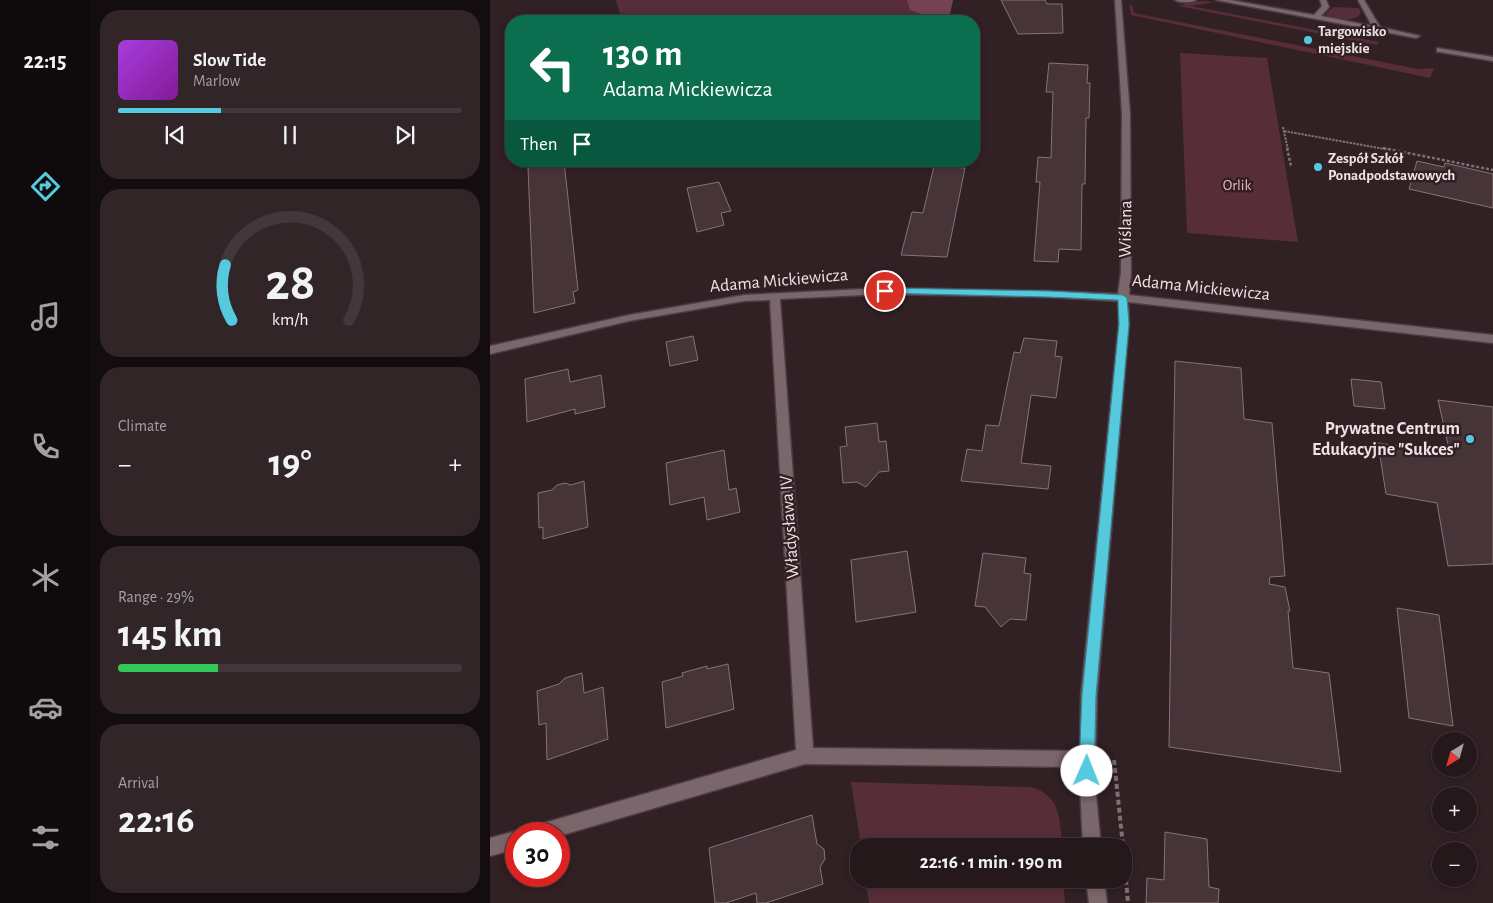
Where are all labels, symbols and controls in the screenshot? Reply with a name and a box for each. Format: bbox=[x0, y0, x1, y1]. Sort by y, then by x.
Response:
place label: Targowisko miejskie bbox=[1318, 24, 1386, 56]
marker: Targowisko miejskie bbox=[1302, 34, 1314, 46]
icon: left bbox=[520, 35, 585, 100]
text: 130 m bbox=[603, 37, 682, 72]
text: 22:15 bbox=[23, 50, 67, 72]
text: Slow Tide bbox=[193, 51, 266, 70]
text: Marlow bbox=[193, 73, 240, 89]
text: Adama Mickiewicza bbox=[603, 78, 773, 100]
icon: previous bbox=[161, 121, 189, 149]
icon: pause bbox=[276, 121, 304, 149]
icon: next bbox=[391, 121, 419, 149]
icon: arrive bbox=[568, 130, 596, 158]
text: Then bbox=[520, 135, 558, 154]
place label: Zespół Szkół Ponadpodstawowych bbox=[1328, 151, 1455, 183]
marker: Zespół Szkół Ponadpodstawowych bbox=[1312, 161, 1324, 173]
icon: directions bbox=[28, 169, 63, 204]
park label: Orlik bbox=[1223, 178, 1251, 193]
street label: Wiślana bbox=[1117, 200, 1135, 258]
text: 28 bbox=[265, 257, 315, 309]
street label: Adama Mickiewicza bbox=[709, 266, 849, 296]
pin bbox=[864, 270, 906, 312]
street label: Adama Mickiewicza bbox=[1131, 272, 1271, 304]
icon: arrive bbox=[871, 277, 899, 305]
icon: music bbox=[28, 299, 63, 334]
text: km/h bbox=[272, 311, 308, 329]
text: Climate bbox=[118, 418, 167, 434]
place label: Prywatne Centrum Edukacyjne "Sukces" bbox=[1312, 420, 1460, 459]
icon: phone bbox=[28, 429, 63, 464]
marker: Prywatne Centrum Edukacyjne "Sukces" bbox=[1464, 433, 1476, 445]
text: 19° bbox=[268, 445, 312, 483]
text: − bbox=[118, 451, 131, 479]
text: + bbox=[449, 451, 462, 479]
street label: Władysława IV bbox=[777, 474, 803, 579]
icon: climate bbox=[28, 560, 63, 595]
text: Range · 29% bbox=[118, 589, 194, 605]
text: 145 km bbox=[118, 616, 222, 654]
icon: car bbox=[28, 690, 63, 725]
north arrow bbox=[1432, 732, 1478, 778]
map controls bbox=[1432, 732, 1477, 887]
position arrow bbox=[1060, 744, 1112, 796]
text: Arrival bbox=[118, 775, 159, 791]
button: + bbox=[1432, 787, 1477, 832]
text: 22:16 bbox=[118, 802, 195, 840]
icon: filters bbox=[28, 820, 63, 855]
speed limit sign: 30 bbox=[505, 822, 570, 887]
button: − bbox=[1432, 842, 1477, 887]
text: 22:16 · 1 min · 190 m bbox=[920, 853, 1062, 872]

